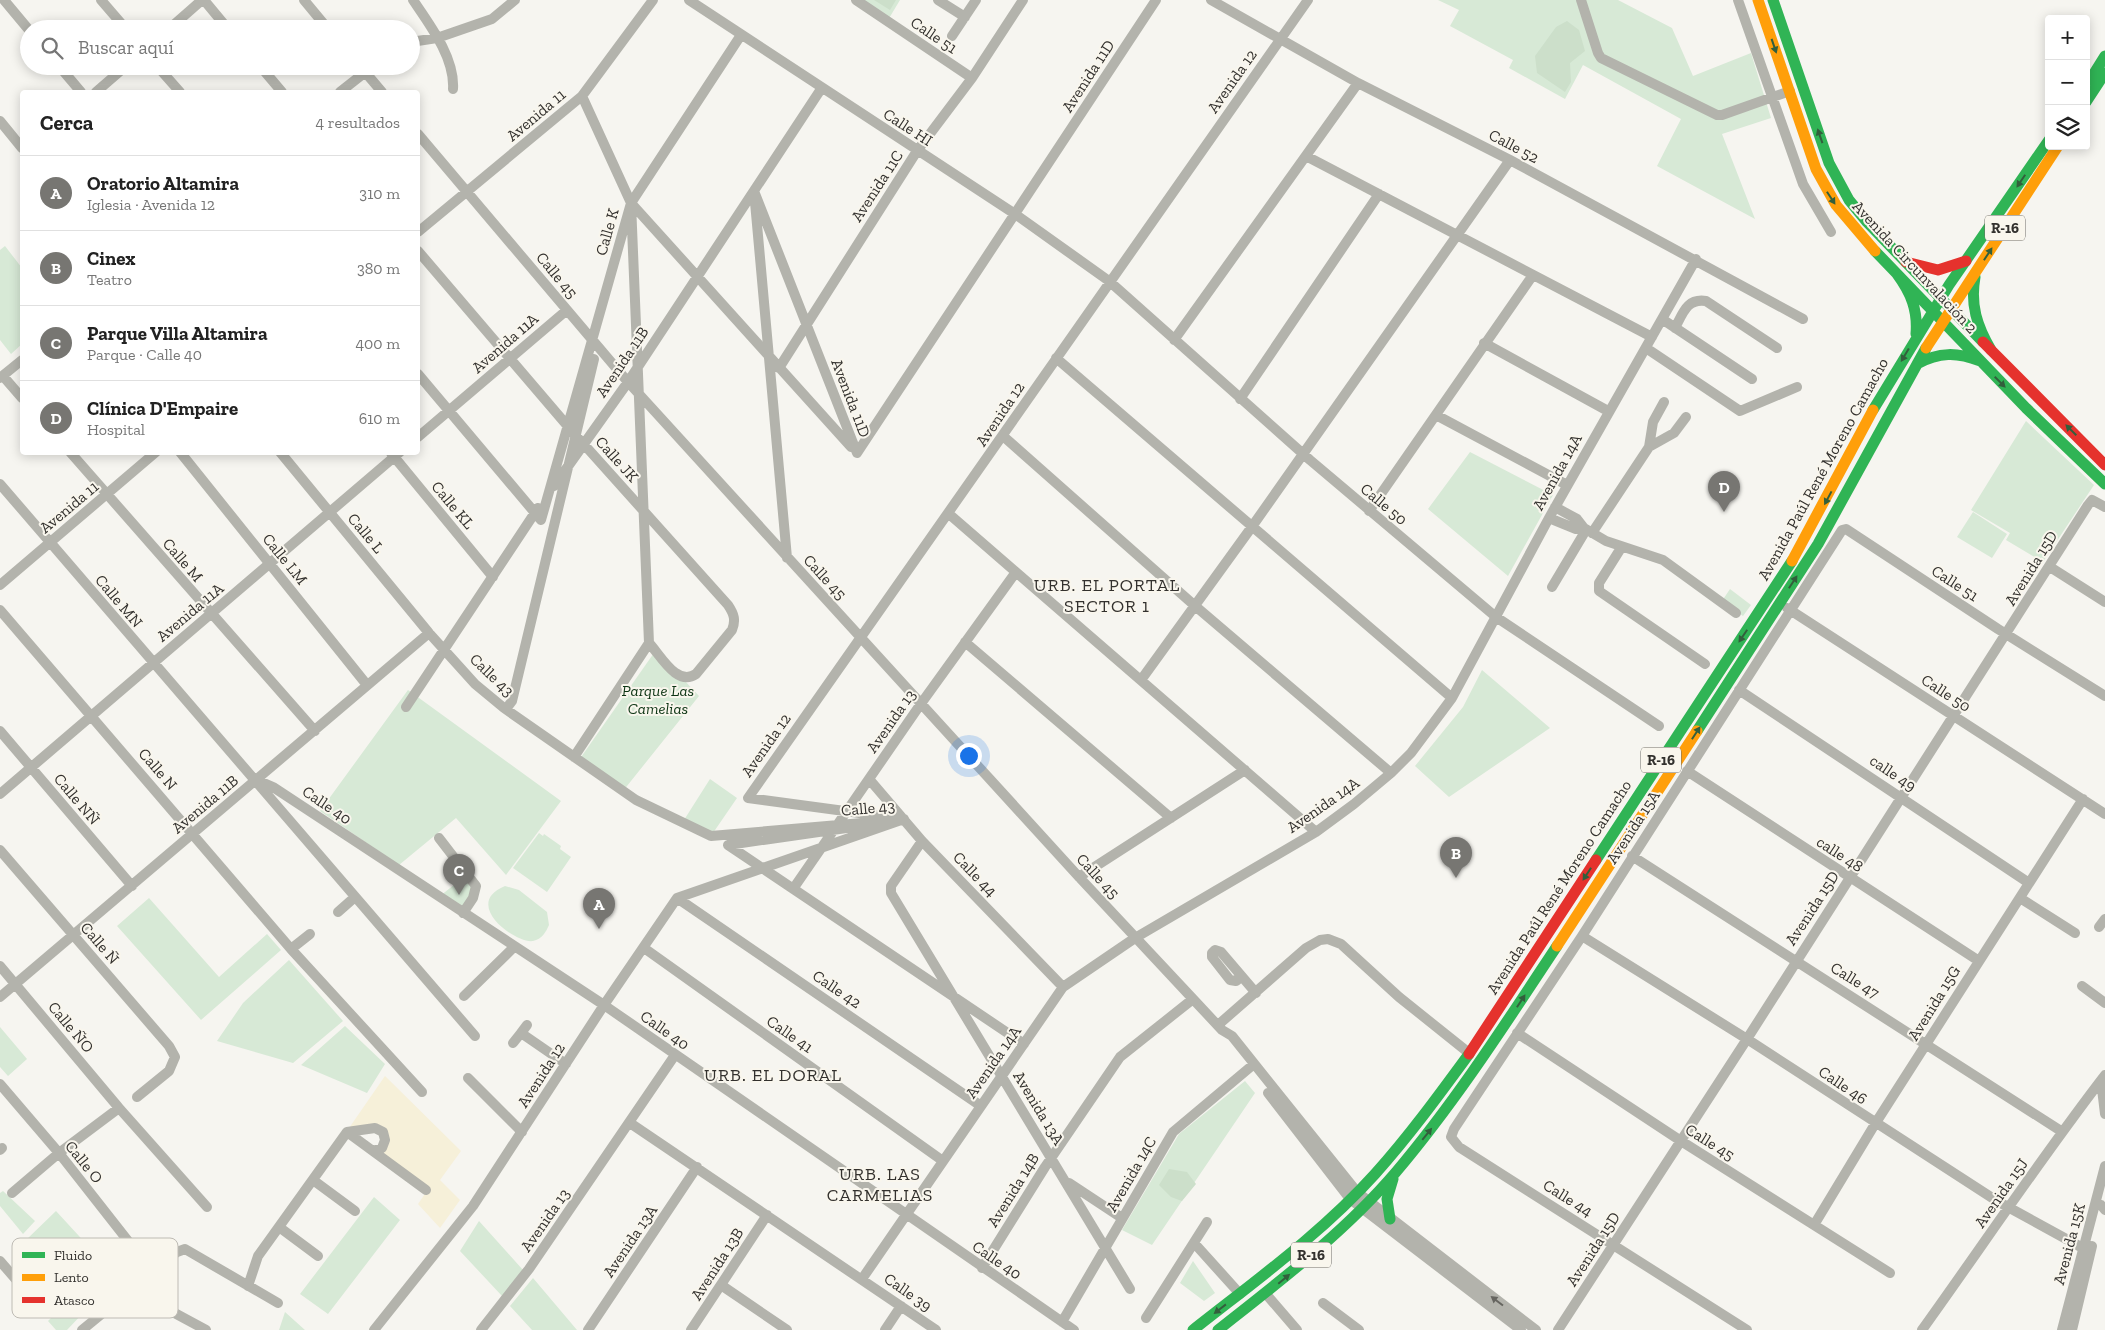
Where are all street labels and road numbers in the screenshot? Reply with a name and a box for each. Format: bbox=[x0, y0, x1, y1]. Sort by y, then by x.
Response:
street label: Calle 51 bbox=[907, 13, 961, 57]
street label: Avenida 11D bbox=[1058, 36, 1118, 116]
street label: Avenida 12 bbox=[1203, 46, 1261, 116]
street label: Avenida 11 bbox=[503, 85, 569, 145]
street label: Calle HI bbox=[880, 104, 936, 150]
street label: Calle 52 bbox=[1486, 125, 1542, 167]
street label: Avenida 11C bbox=[847, 147, 907, 225]
street label: Avenida Circunvalación 2 bbox=[1849, 197, 1981, 337]
street label: Calle K bbox=[591, 206, 623, 258]
road number: R-16 bbox=[1985, 216, 2025, 240]
street label: Calle 45 bbox=[532, 248, 582, 302]
street label: Avenida 11A bbox=[468, 309, 542, 377]
street label: Avenida 11B bbox=[592, 323, 653, 401]
street label: Avenida Paúl René Moreno Camacho bbox=[1754, 354, 1892, 584]
street label: Avenida 11D bbox=[827, 356, 875, 440]
street label: Avenida 12 bbox=[972, 378, 1028, 450]
street label: Avenida 14A bbox=[1528, 430, 1586, 513]
street label: Calle JK bbox=[592, 432, 643, 486]
street label: Avenida 11 bbox=[36, 477, 102, 537]
street label: Calle KL bbox=[427, 477, 479, 533]
street label: Calle 50 bbox=[1357, 479, 1411, 529]
street label: Calle L bbox=[344, 509, 388, 557]
street label: Avenida 15D bbox=[2001, 527, 2061, 609]
street label: Calle LM bbox=[259, 529, 311, 589]
street label: Calle M bbox=[159, 534, 207, 586]
street label: Calle 45 bbox=[799, 551, 851, 603]
street label: Calle 51 bbox=[1928, 561, 1982, 605]
street label: Calle MN bbox=[91, 571, 147, 632]
street label: Avenida 11A bbox=[153, 578, 228, 645]
street label: Calle 43 bbox=[466, 649, 518, 701]
street label: Calle 50 bbox=[1918, 670, 1974, 716]
street label: Avenida 13 bbox=[862, 686, 920, 756]
street label: Avenida 12 bbox=[737, 710, 795, 780]
street label: Calle N bbox=[135, 744, 182, 794]
road number: R-16 bbox=[1641, 748, 1681, 772]
street label: calle 49 bbox=[1866, 751, 1920, 795]
street label: Calle NÑ bbox=[50, 769, 104, 829]
street label: Avenida 11B bbox=[168, 771, 242, 837]
street label: Avenida 14A bbox=[1283, 773, 1363, 837]
street label: Avenida Paúl René Moreno Camacho bbox=[1483, 776, 1635, 998]
street label: Calle 40 bbox=[299, 782, 355, 828]
street label: Avenida 15A bbox=[1602, 786, 1664, 867]
street label: Calle 43 bbox=[840, 796, 896, 820]
street label: calle 48 bbox=[1813, 832, 1867, 876]
street label: Calle 44 bbox=[949, 848, 1001, 901]
street label: Calle 45 bbox=[1072, 850, 1124, 902]
street label: Avenida 15D bbox=[1781, 867, 1843, 949]
street label: Calle Ñ bbox=[77, 918, 124, 968]
street label: Calle 47 bbox=[1827, 958, 1883, 1003]
street label: Avenida 15G bbox=[1904, 962, 1964, 1044]
street label: Calle 42 bbox=[809, 966, 865, 1012]
street label: Calle ÑO bbox=[44, 998, 98, 1057]
street label: Calle 40 bbox=[637, 1006, 693, 1054]
street label: Calle 41 bbox=[763, 1011, 817, 1057]
street label: Avenida 14A bbox=[961, 1022, 1025, 1102]
street label: Avenida 12 bbox=[513, 1039, 569, 1111]
street label: Calle 46 bbox=[1815, 1062, 1871, 1108]
street label: Avenida 13A bbox=[1009, 1067, 1069, 1149]
street label: Calle 45 bbox=[1682, 1119, 1738, 1165]
street label: Avenida 14C bbox=[1102, 1133, 1160, 1215]
street label: Calle O bbox=[61, 1137, 107, 1187]
street label: Avenida 14B bbox=[983, 1149, 1043, 1230]
street label: Avenida 15J bbox=[1970, 1155, 2032, 1231]
street label: Calle 44 bbox=[1540, 1175, 1597, 1221]
street label: Avenida 13 bbox=[516, 1185, 574, 1255]
street label: Avenida 13A bbox=[599, 1201, 661, 1281]
street label: Avenida 15K bbox=[2049, 1201, 2089, 1287]
street label: Avenida 15D bbox=[1562, 1208, 1624, 1290]
street label: Avenida 13B bbox=[687, 1224, 748, 1304]
street label: Calle 40 bbox=[969, 1237, 1025, 1283]
road number: R-16 bbox=[1291, 1242, 1331, 1268]
street label: Calle 39 bbox=[880, 1269, 936, 1315]

